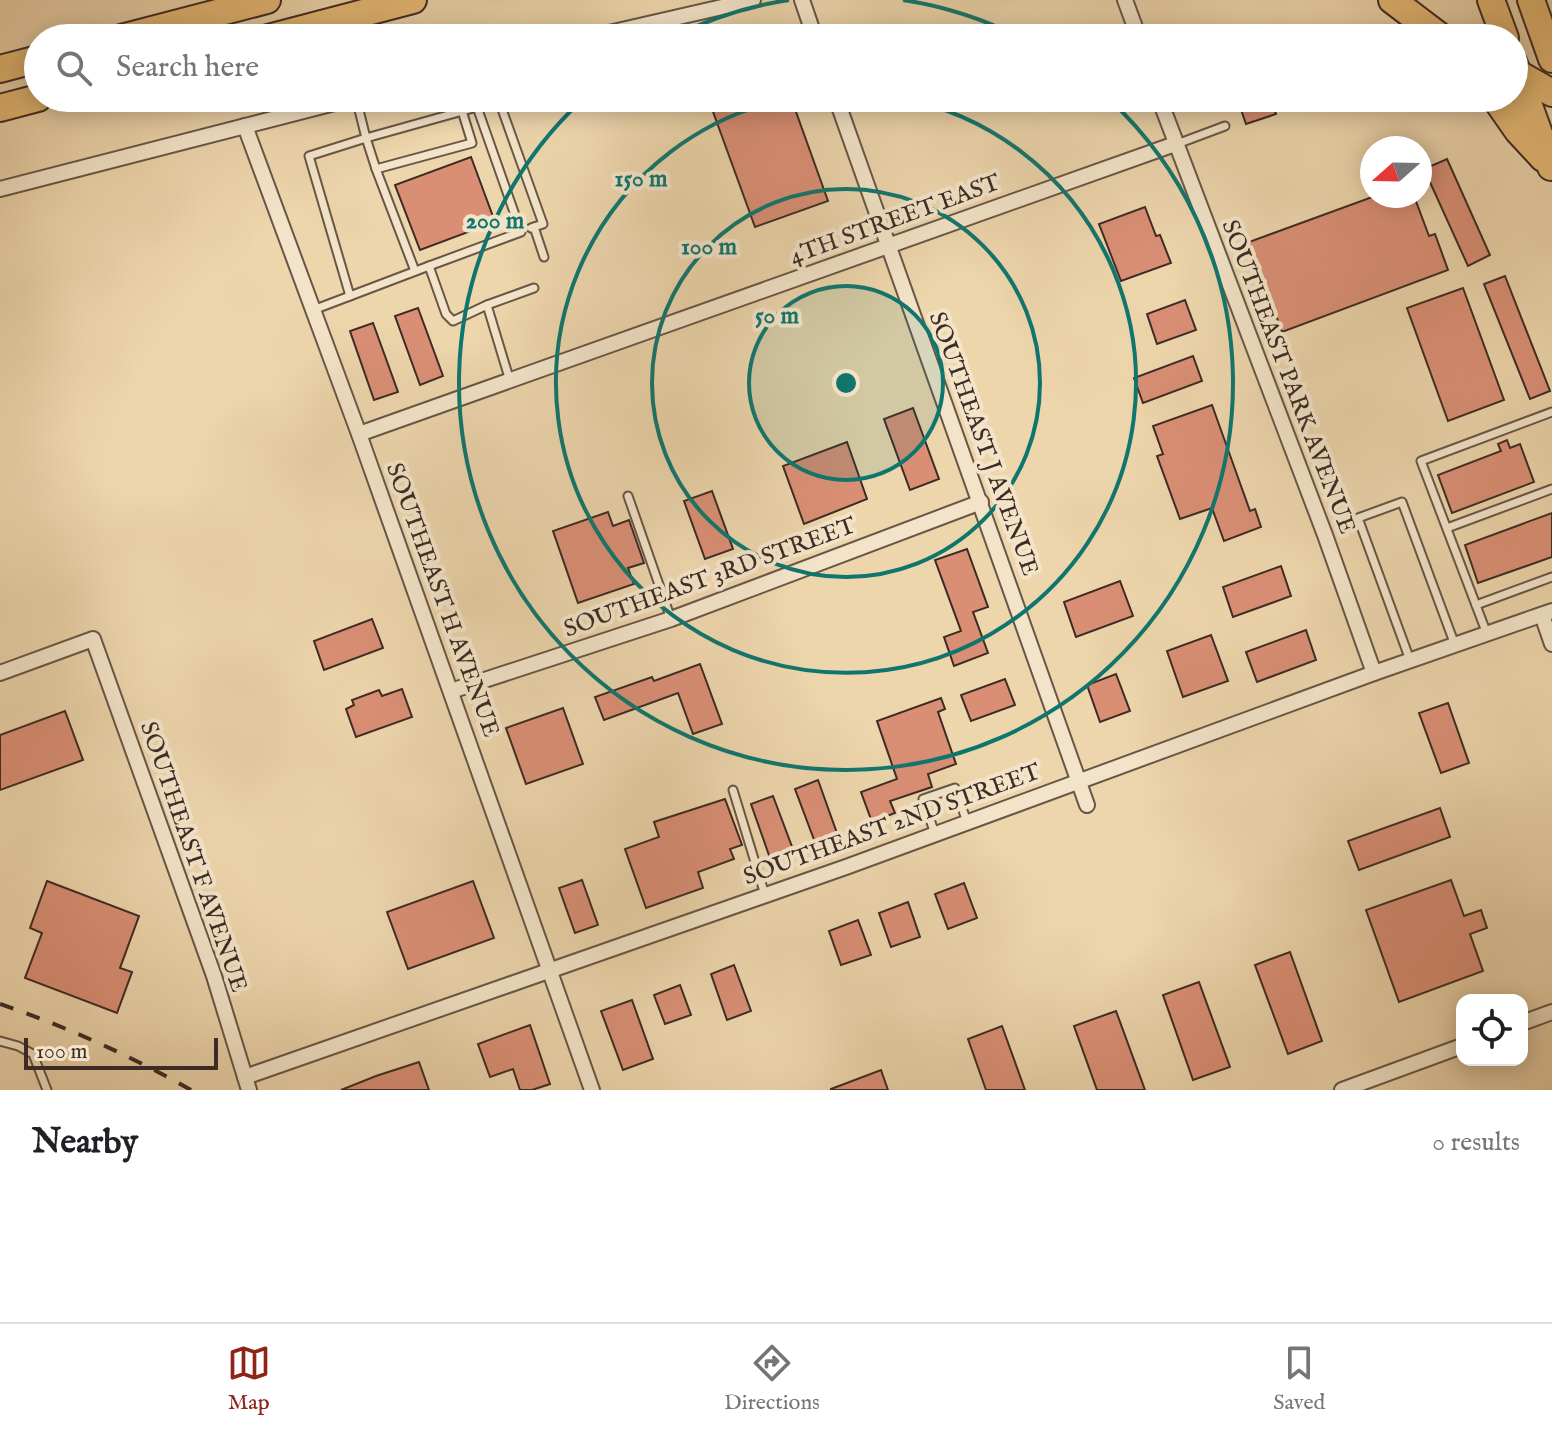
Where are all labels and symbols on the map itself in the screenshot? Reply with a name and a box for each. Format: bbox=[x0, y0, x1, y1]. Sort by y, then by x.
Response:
north arrow bbox=[1360, 136, 1432, 208]
text: 150 m bbox=[614, 164, 668, 195]
street label: 4TH STREET EAST bbox=[786, 167, 1005, 272]
text: 200 m bbox=[466, 206, 525, 237]
street label: SOUTHEAST PARK AVENUE bbox=[1214, 216, 1362, 538]
text: 100 m bbox=[681, 232, 738, 263]
text: 50 m bbox=[755, 301, 800, 332]
street label: SOUTHEAST J AVENUE bbox=[921, 308, 1045, 580]
centre of rings bbox=[832, 369, 860, 397]
street label: SOUTHEAST H AVENUE bbox=[378, 459, 506, 741]
street label: SOUTHEAST 3RD STREET bbox=[560, 510, 861, 645]
street label: SOUTHEAST F AVENUE bbox=[132, 718, 254, 996]
street label: SOUTHEAST 2ND STREET bbox=[739, 757, 1045, 893]
scale bar bbox=[24, 1034, 218, 1070]

